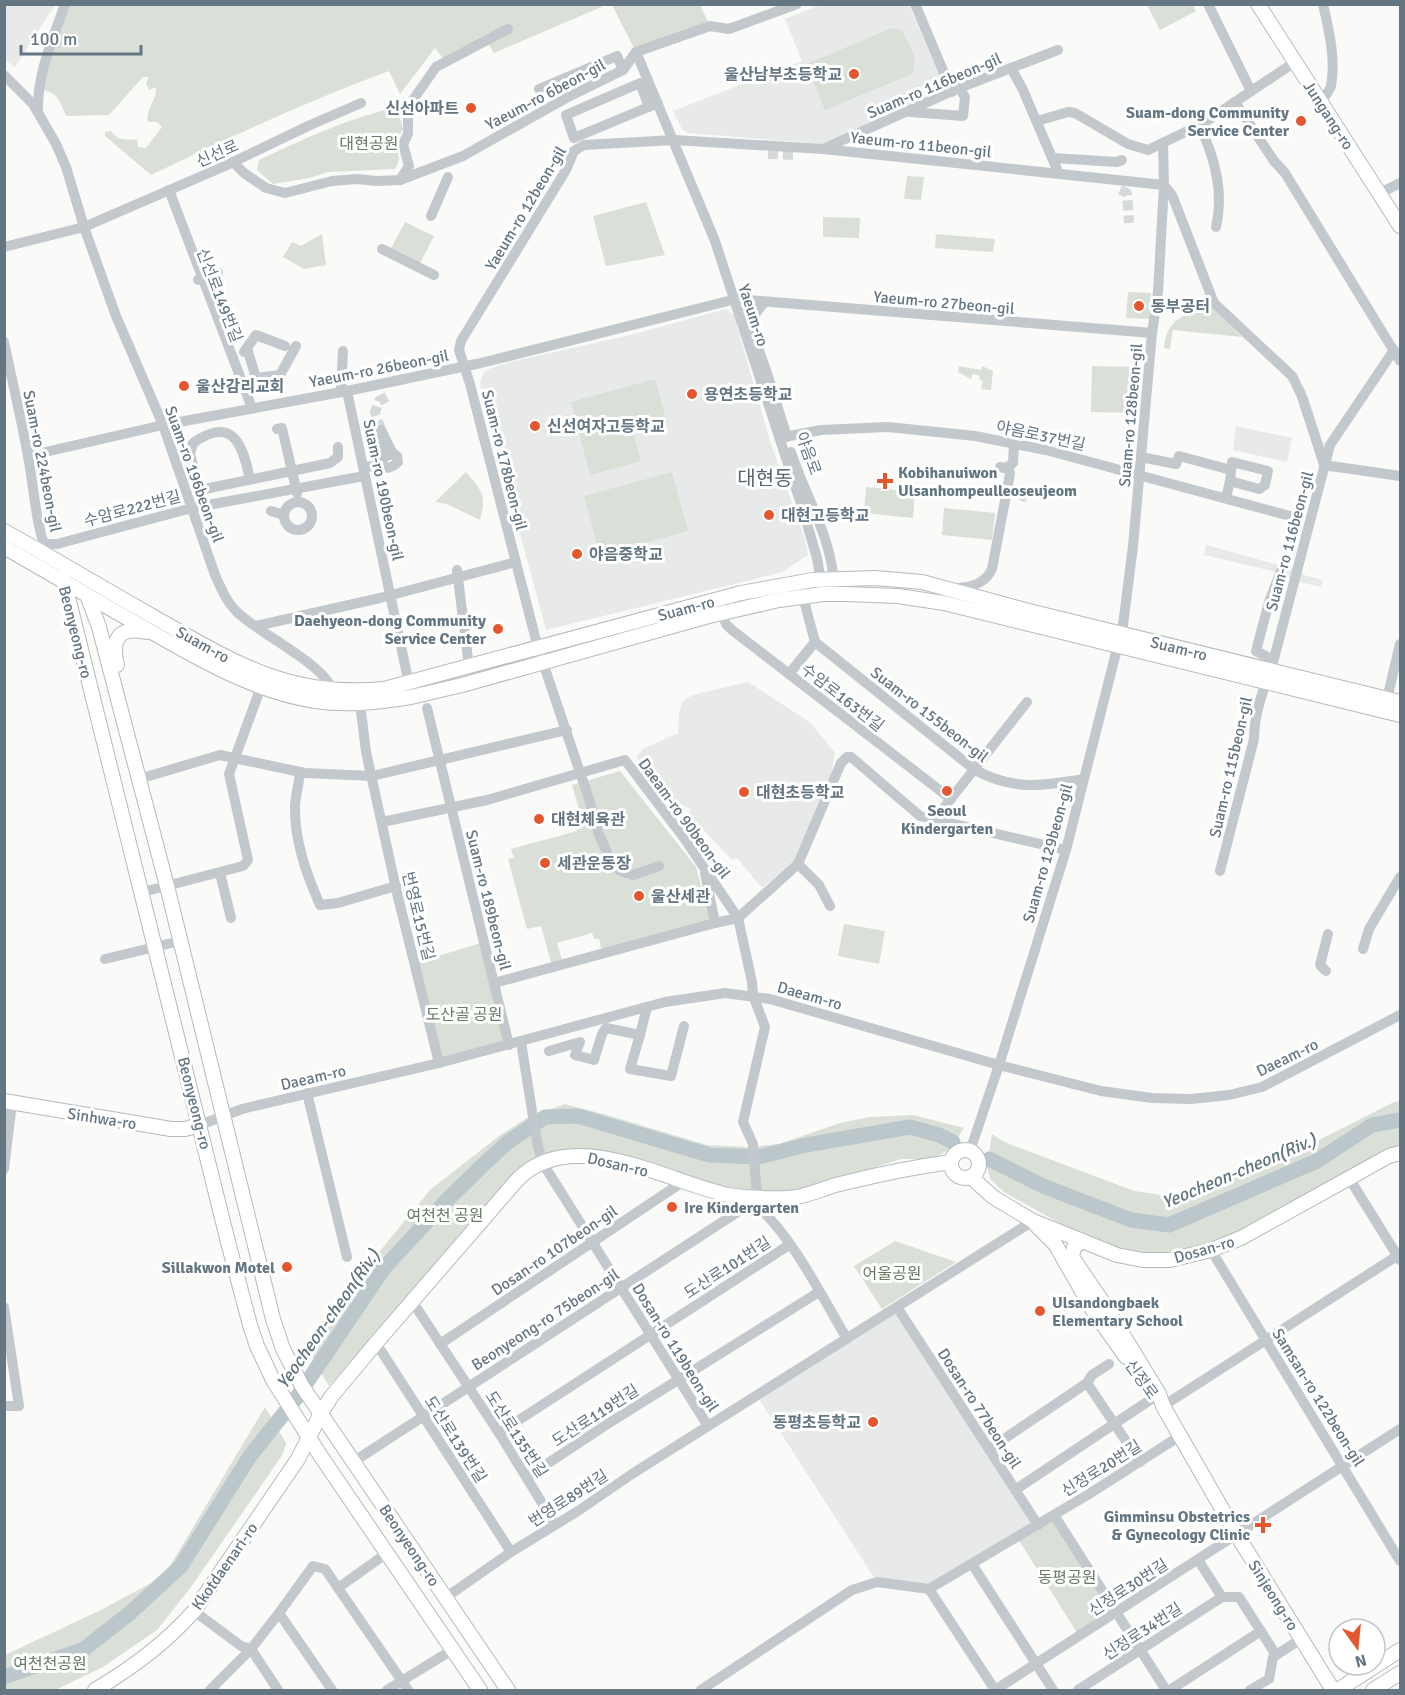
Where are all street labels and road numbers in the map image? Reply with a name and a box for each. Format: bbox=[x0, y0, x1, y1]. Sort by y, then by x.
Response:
street label: Suam-ro 116beon-gil bbox=[864, 48, 1005, 123]
street label: Yaeum-ro 6beon-gil bbox=[482, 55, 609, 135]
street label: Jungang-ro bbox=[1299, 77, 1358, 154]
street label: Yaeum-ro 11beon-gil bbox=[849, 128, 993, 162]
street label: 신선로 bbox=[193, 136, 242, 172]
street label: Yaeum-ro 12beon-gil bbox=[481, 142, 571, 274]
street label: 신선로149번길 bbox=[192, 245, 246, 345]
street label: Yaeum-ro bbox=[734, 282, 773, 349]
street label: Yaeum-ro 27beon-gil bbox=[872, 287, 1016, 319]
street label: Suam-ro 128beon-gil bbox=[1115, 342, 1147, 488]
street label: Yaeum-ro 26beon-gil bbox=[308, 346, 451, 392]
street label: Suam-ro 178beon-gil bbox=[477, 388, 531, 533]
street label: Suam-ro 224beon-gil bbox=[18, 389, 66, 534]
street label: Suam-ro 196beon-gil bbox=[160, 403, 228, 546]
street label: 야음로37번길 bbox=[994, 417, 1087, 455]
street label: Suam-ro 190beon-gil bbox=[358, 418, 408, 563]
street label: 야음로 bbox=[791, 429, 825, 478]
street label: Suam-ro 116beon-gil bbox=[1262, 469, 1318, 613]
street label: 수암로222번길 bbox=[82, 486, 183, 532]
street label: Beonyeong-ro bbox=[54, 584, 96, 681]
street label: Suam-ro bbox=[656, 592, 717, 626]
street label: Suam-ro bbox=[172, 622, 233, 668]
street label: Suam-ro bbox=[1148, 632, 1209, 666]
street label: 수암로163번길 bbox=[797, 659, 888, 736]
street label: Suam-ro 155beon-gil bbox=[867, 663, 993, 767]
street label: Suam-ro 115beon-gil bbox=[1205, 695, 1257, 840]
street label: Daeam-ro 90beon-gil bbox=[634, 754, 735, 883]
street label: Suam-ro 129beon-gil bbox=[1019, 781, 1077, 925]
street label: Suam-ro 189beon-gil bbox=[461, 828, 515, 973]
street label: 번영로15번길 bbox=[397, 870, 439, 963]
street label: Daeam-ro bbox=[775, 977, 845, 1015]
street label: Daeam-ro bbox=[1253, 1034, 1322, 1081]
street label: Beonyeong-ro bbox=[173, 1055, 215, 1152]
street label: Daeam-ro bbox=[279, 1061, 348, 1095]
street label: Sinhwa-ro bbox=[66, 1104, 138, 1134]
street label: Dosan-ro bbox=[585, 1148, 650, 1182]
street label: Dosan-ro 107beon-gil bbox=[488, 1201, 622, 1300]
street label: 도산로101번길 bbox=[680, 1232, 775, 1303]
street label: Dosan-ro bbox=[1172, 1232, 1237, 1268]
street label: Beonyeong-ro 75beon-gil bbox=[468, 1264, 623, 1375]
street label: Dosan-ro 119beon-gil bbox=[627, 1279, 723, 1416]
street label: Samsan-ro 122beon-gil bbox=[1268, 1325, 1369, 1471]
street label: Dosan-ro 77beon-gil bbox=[933, 1345, 1026, 1473]
street label: 신정로 bbox=[1120, 1356, 1162, 1404]
street label: 도산로119번길 bbox=[548, 1380, 643, 1451]
street label: 도산로135번길 bbox=[481, 1387, 552, 1482]
street label: 도산로139번길 bbox=[420, 1392, 491, 1487]
street label: 신정로20번길 bbox=[1058, 1436, 1145, 1501]
street label: 번영로89번길 bbox=[525, 1466, 612, 1532]
street label: Beonyeong-ro bbox=[374, 1501, 444, 1590]
street label: Kkotdaenari-ro bbox=[187, 1519, 262, 1614]
street label: 신정로30번길 bbox=[1085, 1555, 1172, 1621]
street label: Sinjeong-ro bbox=[1244, 1557, 1303, 1635]
street label: 신정로34번길 bbox=[1099, 1599, 1186, 1665]

